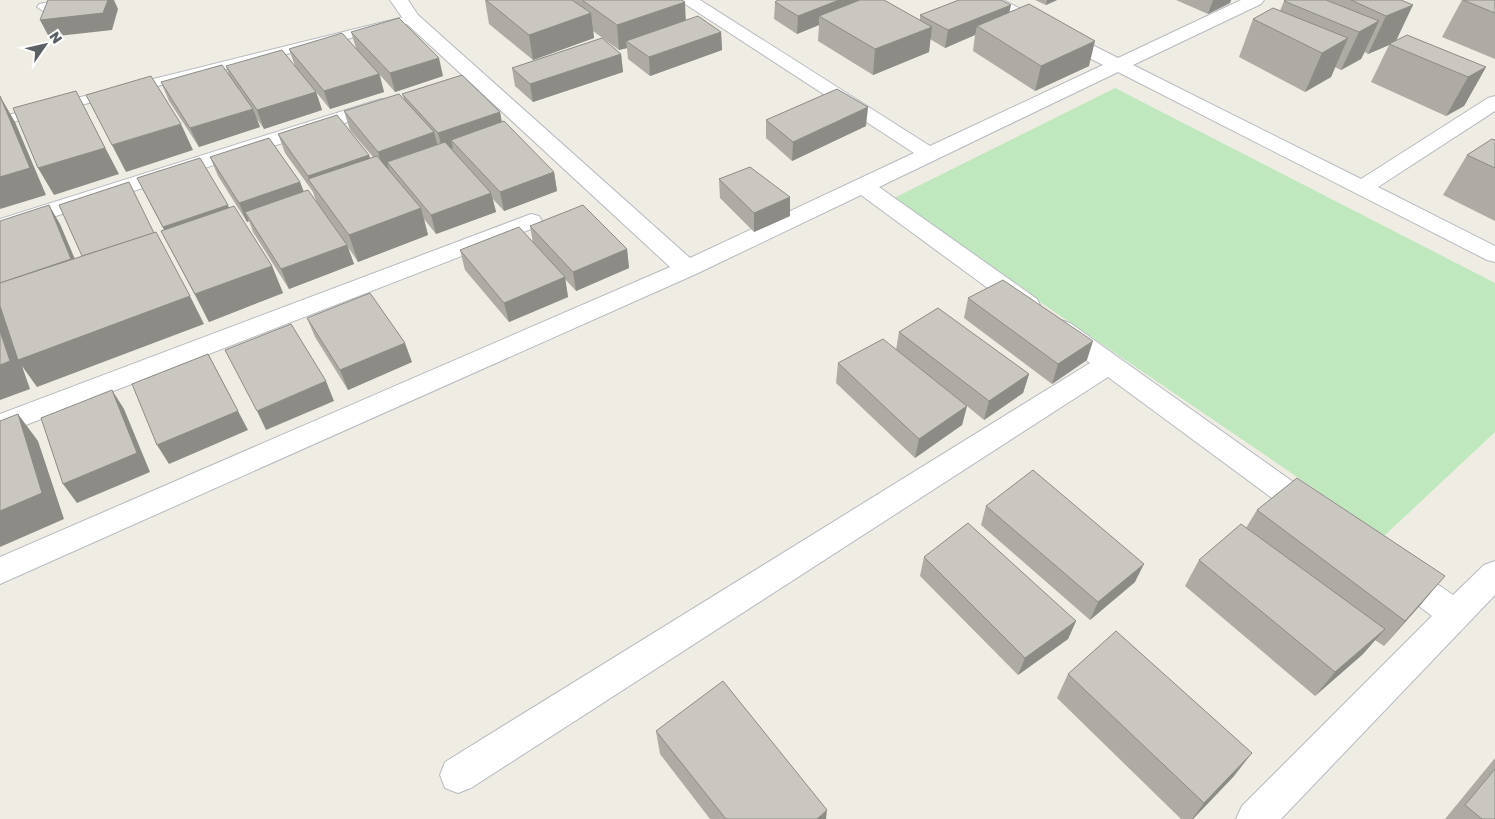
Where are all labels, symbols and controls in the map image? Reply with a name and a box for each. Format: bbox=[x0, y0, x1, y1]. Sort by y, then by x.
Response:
north arrow bbox=[20, 20, 70, 70]
text: N bbox=[46, 28, 66, 47]

